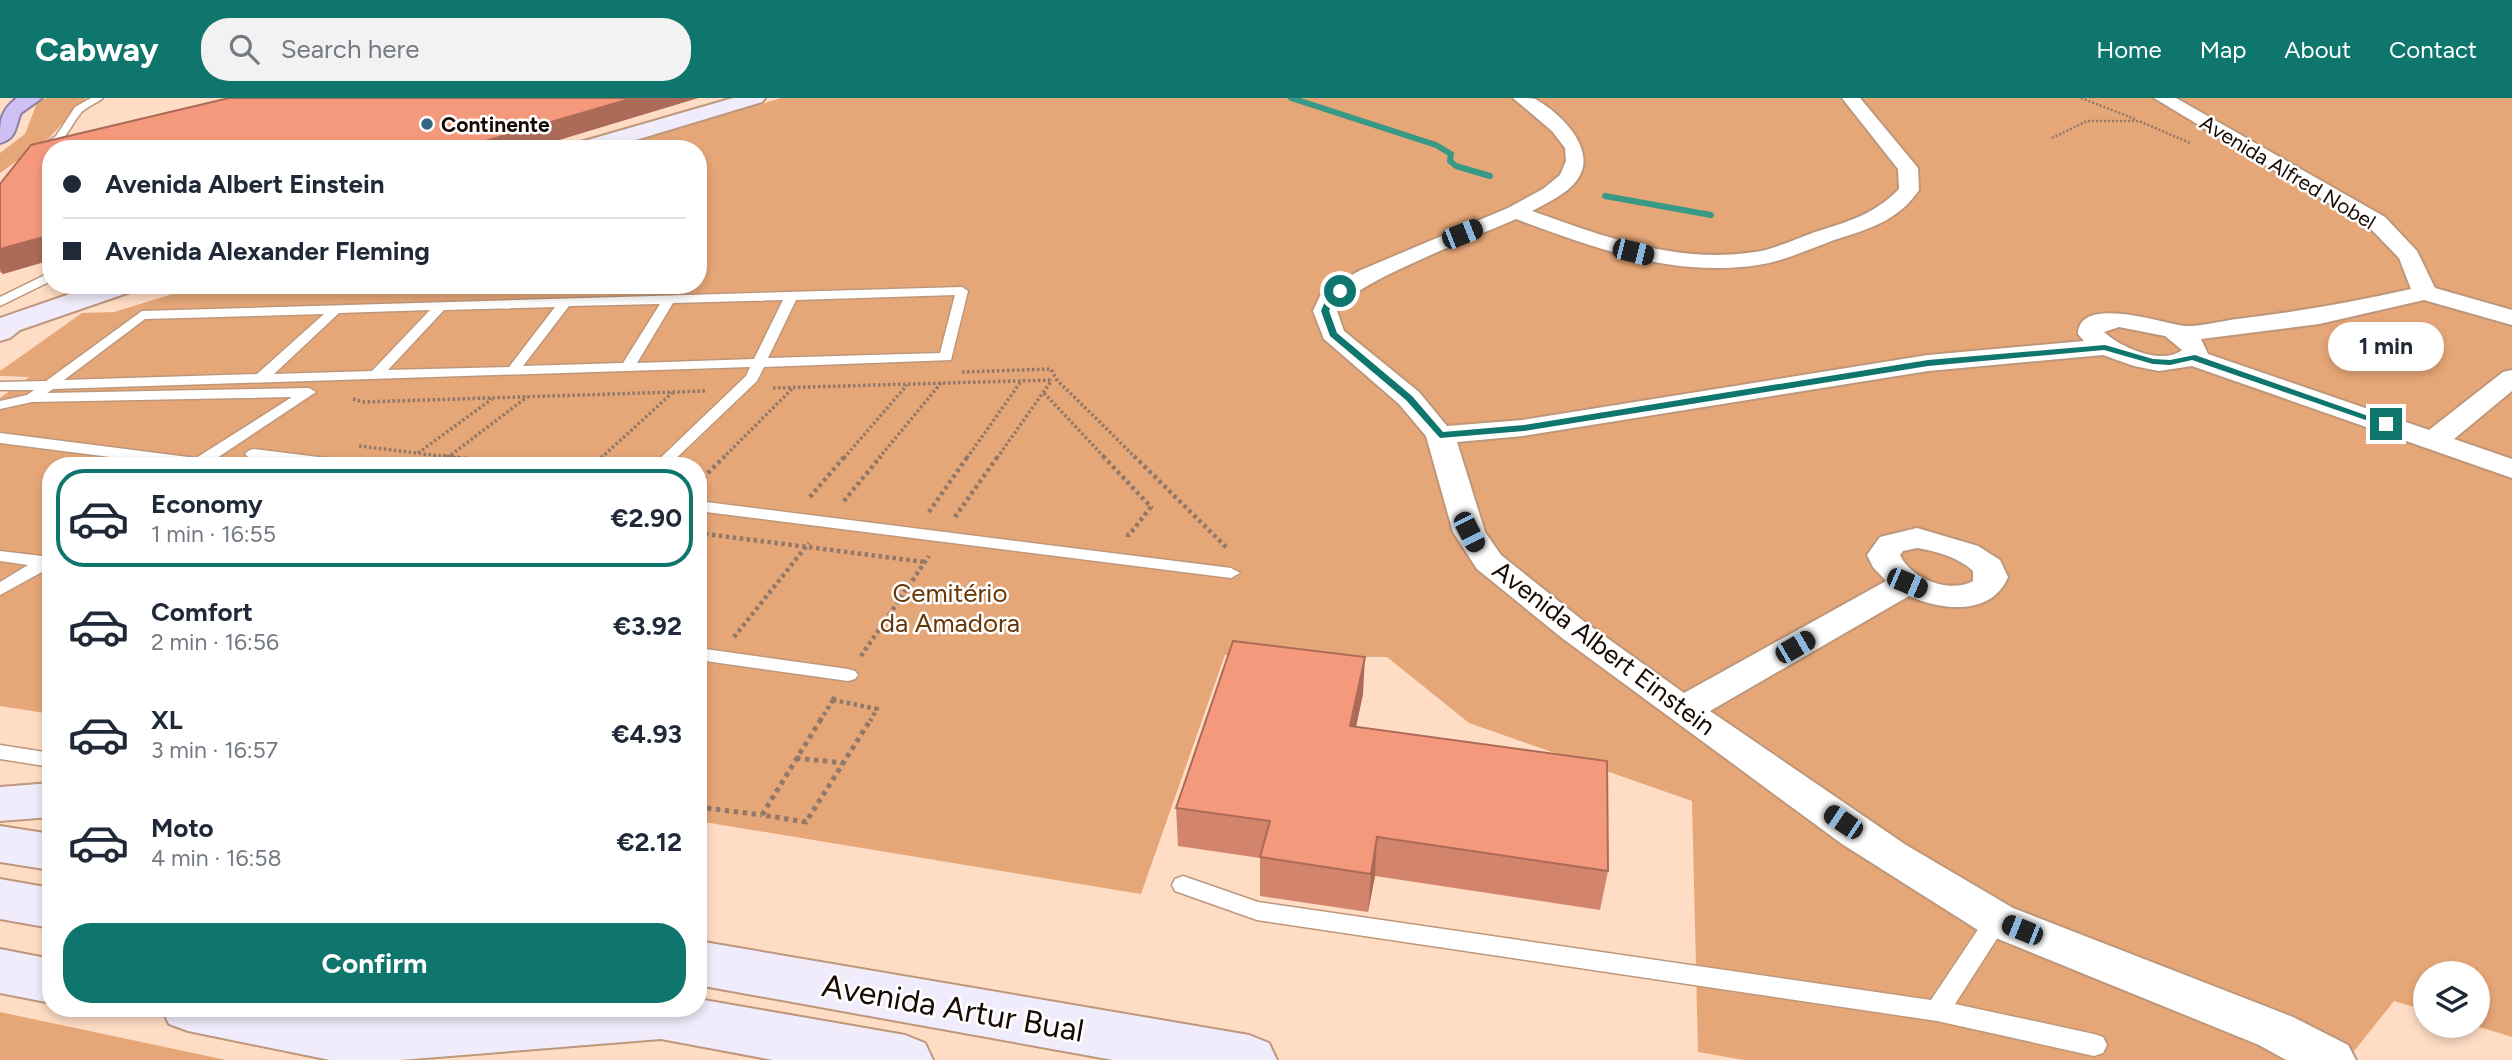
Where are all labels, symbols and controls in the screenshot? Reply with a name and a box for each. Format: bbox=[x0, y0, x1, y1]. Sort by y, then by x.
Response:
search box bbox=[201, 18, 691, 81]
text: Cabway bbox=[35, 30, 159, 69]
icon: search bbox=[225, 30, 263, 68]
text: Search here bbox=[281, 33, 420, 65]
text: Home bbox=[2096, 35, 2162, 64]
text: Map bbox=[2200, 35, 2246, 64]
text: About bbox=[2284, 35, 2351, 64]
text: Contact bbox=[2389, 35, 2477, 64]
street label: Avenida Alfred Nobel bbox=[2196, 110, 2380, 234]
place label: Continente bbox=[441, 112, 550, 137]
marker: Continente bbox=[419, 116, 435, 132]
text: Avenida Albert Einstein bbox=[105, 168, 385, 200]
car bbox=[1439, 216, 1486, 252]
text: Avenida Alexander Fleming bbox=[105, 235, 430, 267]
car bbox=[1611, 237, 1656, 267]
route start bbox=[1324, 275, 1356, 307]
callout: 1 min bbox=[2328, 322, 2444, 372]
text: 1 min bbox=[2359, 332, 2413, 360]
route end bbox=[2370, 408, 2402, 440]
icon: car bbox=[67, 487, 130, 550]
text: Economy bbox=[151, 488, 263, 520]
text: €2.90 bbox=[610, 502, 682, 534]
car bbox=[1451, 509, 1488, 555]
text: 1 min · 16:55 bbox=[151, 520, 276, 548]
street label: Avenida Albert Einstein bbox=[1486, 554, 1722, 742]
car bbox=[1884, 565, 1931, 601]
park label: Cemitério da Amadora bbox=[880, 577, 1020, 639]
icon: car bbox=[67, 595, 130, 658]
text: Comfort bbox=[151, 596, 253, 628]
text: €3.92 bbox=[613, 610, 682, 642]
car bbox=[1772, 627, 1819, 667]
text: 2 min · 16:56 bbox=[151, 628, 279, 656]
icon: car bbox=[67, 703, 130, 766]
text: XL bbox=[151, 704, 183, 736]
text: €4.93 bbox=[611, 718, 682, 750]
text: 3 min · 16:57 bbox=[151, 736, 278, 764]
car bbox=[1820, 802, 1867, 842]
icon: car bbox=[67, 811, 130, 874]
text: Moto bbox=[151, 812, 214, 844]
text: €2.12 bbox=[616, 826, 682, 858]
text: 4 min · 16:58 bbox=[151, 844, 282, 872]
car bbox=[1999, 912, 2046, 948]
button: Confirm bbox=[63, 923, 686, 1003]
map controls bbox=[2413, 961, 2490, 1038]
button: layers bbox=[2413, 961, 2490, 1038]
street label: Avenida Artur Bual bbox=[819, 966, 1087, 1050]

